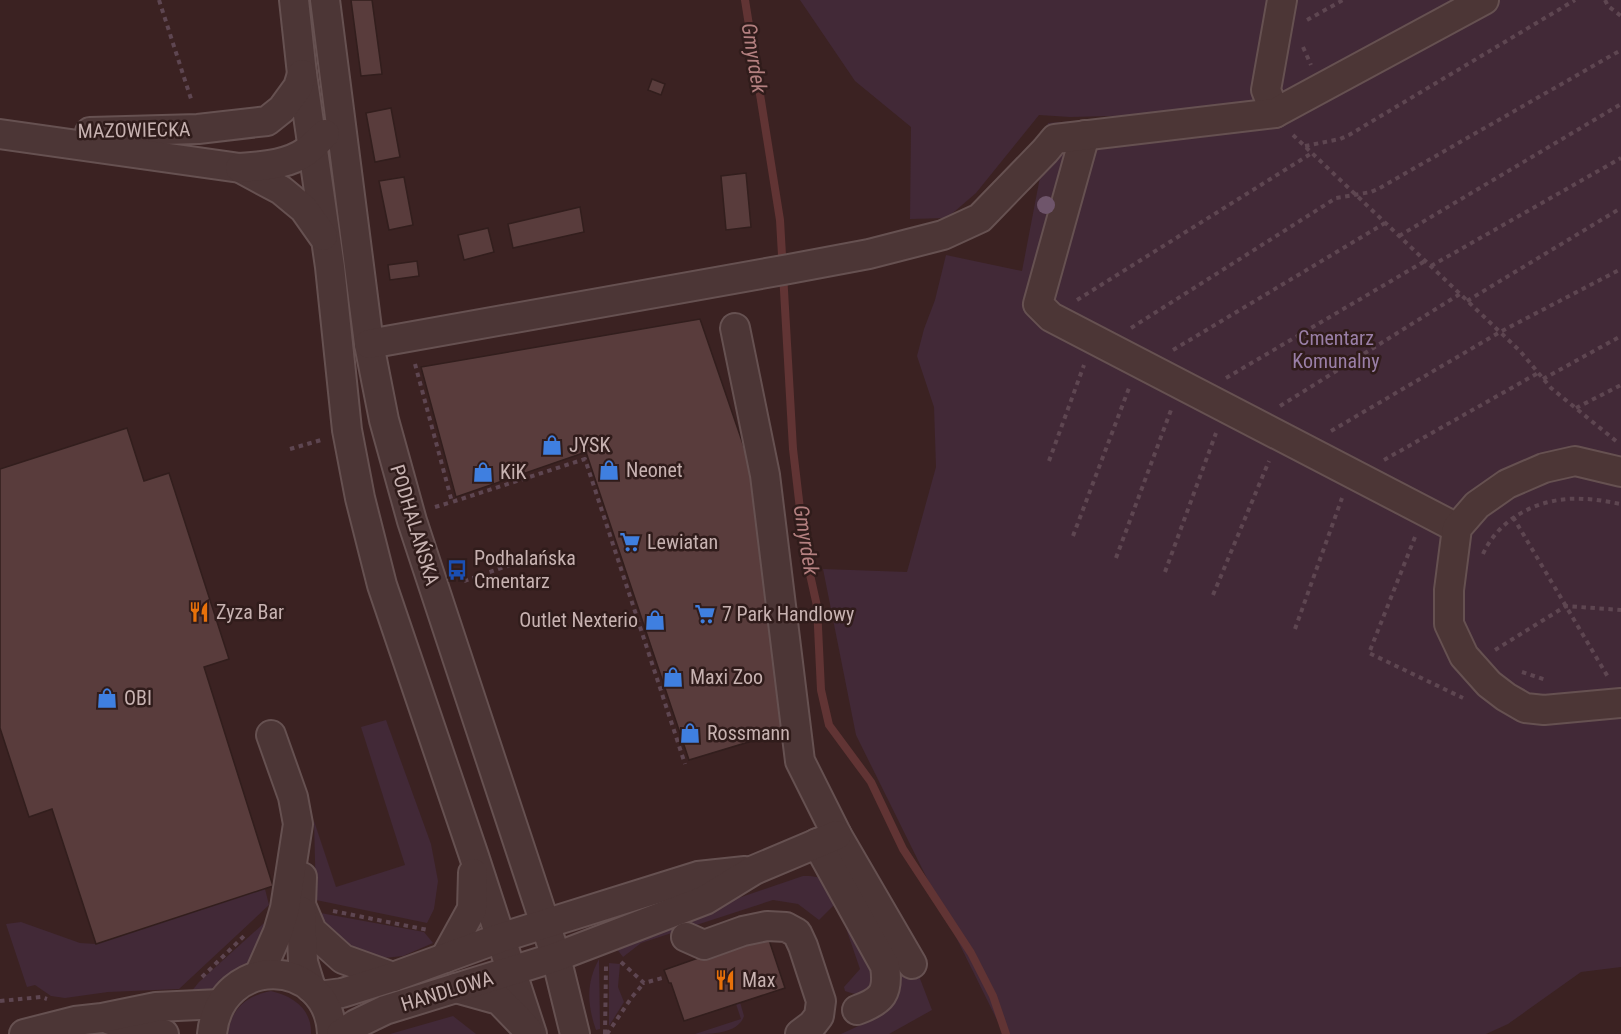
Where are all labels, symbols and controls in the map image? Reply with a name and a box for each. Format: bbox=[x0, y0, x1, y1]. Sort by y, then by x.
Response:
water label: Gmyrdek bbox=[737, 21, 772, 96]
street label: MAZOWIECKA bbox=[77, 117, 191, 143]
park label: Cmentarz Komunalny bbox=[1292, 326, 1380, 373]
shop icon: JYSK bbox=[540, 433, 564, 457]
place label: JYSK bbox=[569, 433, 610, 457]
shop icon: Neonet bbox=[597, 458, 621, 482]
place label: Neonet bbox=[626, 458, 683, 482]
shop icon: KiK bbox=[471, 460, 495, 484]
place label: KiK bbox=[500, 460, 526, 484]
street label: PODHALAŃSKA bbox=[385, 462, 445, 589]
water label: Gmyrdek bbox=[789, 503, 824, 578]
supermarket icon: Lewiatan bbox=[618, 530, 642, 554]
place label: Lewiatan bbox=[647, 530, 718, 554]
place label: Podhalańska Cmentarz bbox=[474, 546, 576, 593]
bus stop icon: Podhalańska Cmentarz bbox=[445, 558, 469, 582]
restaurant icon: Zyza Bar bbox=[187, 600, 211, 624]
place label: Zyza Bar bbox=[216, 600, 284, 624]
supermarket icon: 7 Park Handlowy bbox=[693, 602, 717, 626]
place label: 7 Park Handlowy bbox=[722, 602, 854, 626]
place label: Outlet Nexterio bbox=[519, 608, 638, 632]
shop icon: Outlet Nexterio bbox=[643, 608, 667, 632]
shop icon: Maxi Zoo bbox=[661, 665, 685, 689]
place label: Maxi Zoo bbox=[690, 665, 763, 689]
shop icon: OBI bbox=[95, 686, 119, 710]
place label: OBI bbox=[124, 686, 152, 710]
shop icon: Rossmann bbox=[678, 721, 702, 745]
place label: Rossmann bbox=[707, 721, 790, 745]
street label: HANDLOWA bbox=[398, 965, 496, 1016]
restaurant icon: Max bbox=[713, 968, 737, 992]
place label: Max bbox=[742, 968, 776, 992]

